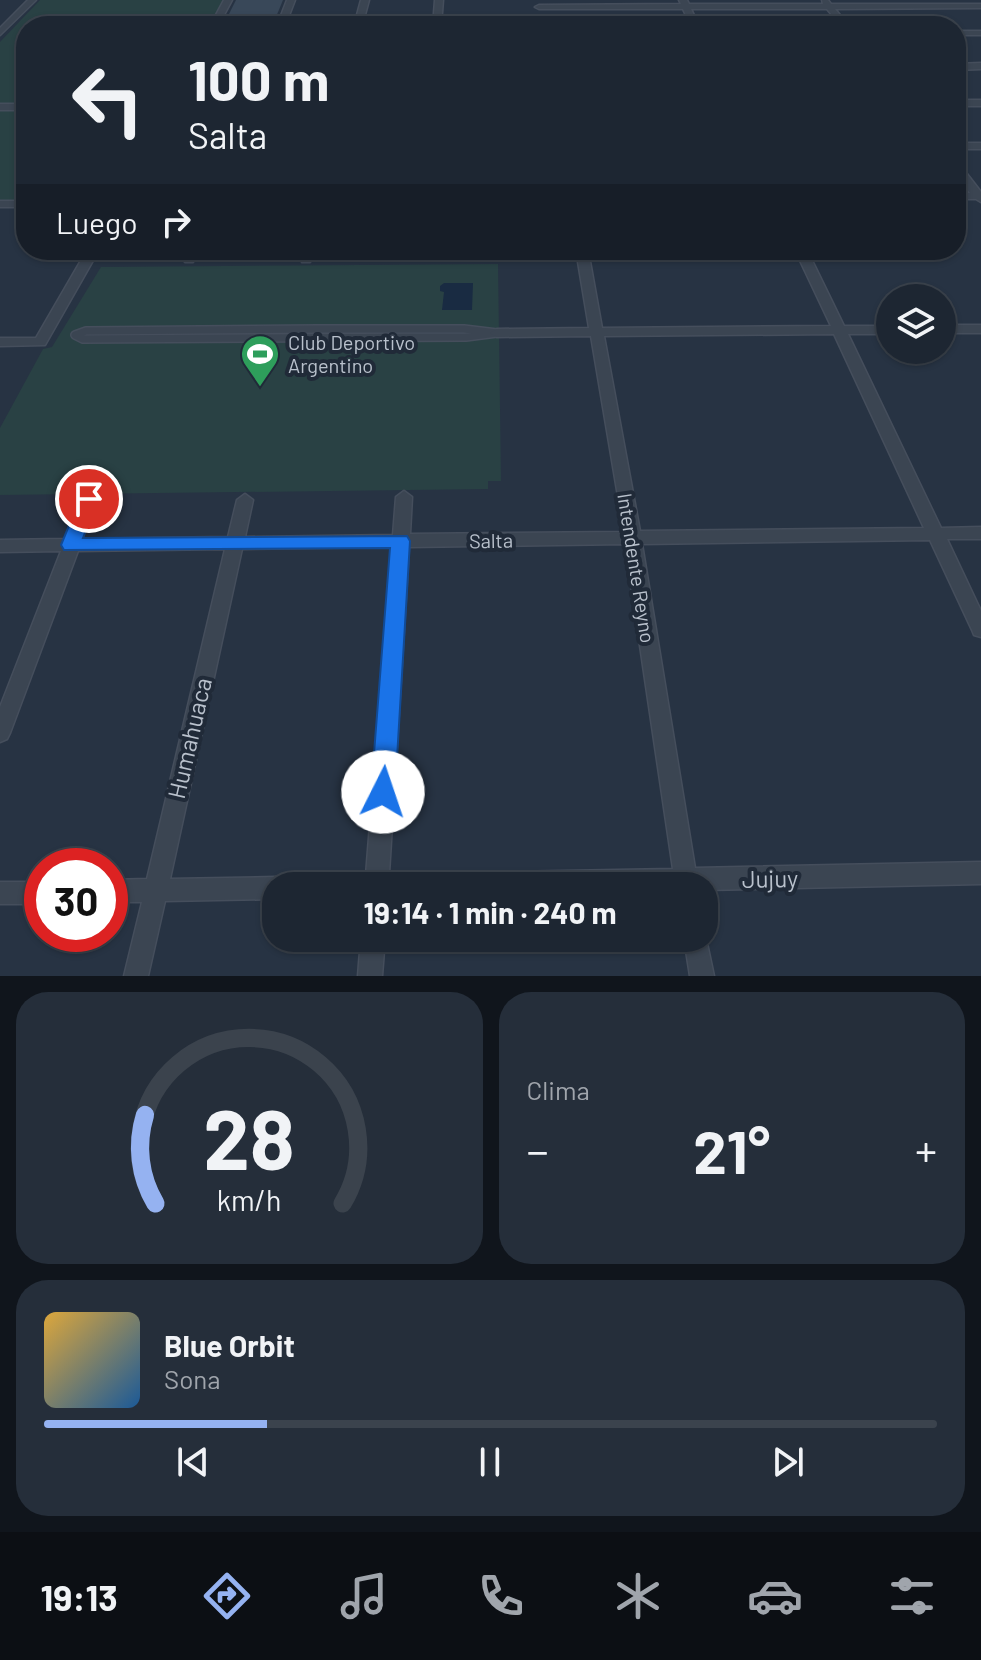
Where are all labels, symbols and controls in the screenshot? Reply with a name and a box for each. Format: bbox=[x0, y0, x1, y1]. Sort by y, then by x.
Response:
text: 100 m bbox=[188, 45, 330, 112]
icon: left bbox=[56, 48, 160, 152]
text: Salta bbox=[188, 113, 267, 156]
icon: right bbox=[154, 200, 198, 244]
text: Luego bbox=[56, 204, 138, 240]
map controls bbox=[876, 284, 956, 364]
button: layers bbox=[876, 284, 956, 364]
place label: Club Deportivo Argentino bbox=[288, 330, 415, 377]
sports icon: Club Deportivo Argentino bbox=[239, 333, 281, 388]
pin bbox=[55, 465, 123, 533]
icon: arrive bbox=[67, 477, 111, 521]
street label: Intendente Reyno bbox=[613, 491, 661, 645]
street label: Salta bbox=[469, 528, 513, 552]
street label: Humahuaca bbox=[161, 675, 217, 801]
position arrow bbox=[341, 750, 425, 834]
speed limit sign: 30 bbox=[24, 848, 128, 952]
street label: Jujuy bbox=[741, 863, 799, 893]
text: 19:14 · 1 min · 240 m bbox=[363, 894, 617, 930]
text: Clima bbox=[527, 1074, 590, 1105]
text: 28 bbox=[203, 1087, 295, 1187]
text: 21° bbox=[693, 1114, 770, 1186]
text: − bbox=[527, 1123, 549, 1176]
text: + bbox=[915, 1123, 937, 1176]
text: km/h bbox=[217, 1182, 282, 1217]
text: Blue Orbit bbox=[164, 1327, 295, 1363]
text: Sona bbox=[164, 1363, 221, 1394]
icon: previous bbox=[171, 1440, 215, 1484]
icon: pause bbox=[468, 1440, 512, 1484]
icon: next bbox=[766, 1440, 810, 1484]
icon: directions bbox=[199, 1568, 255, 1624]
icon: music bbox=[336, 1568, 392, 1624]
icon: phone bbox=[473, 1568, 529, 1624]
icon: climate bbox=[610, 1568, 666, 1624]
icon: car bbox=[747, 1568, 803, 1624]
icon: filters bbox=[884, 1568, 940, 1624]
text: 19:13 bbox=[41, 1575, 118, 1618]

